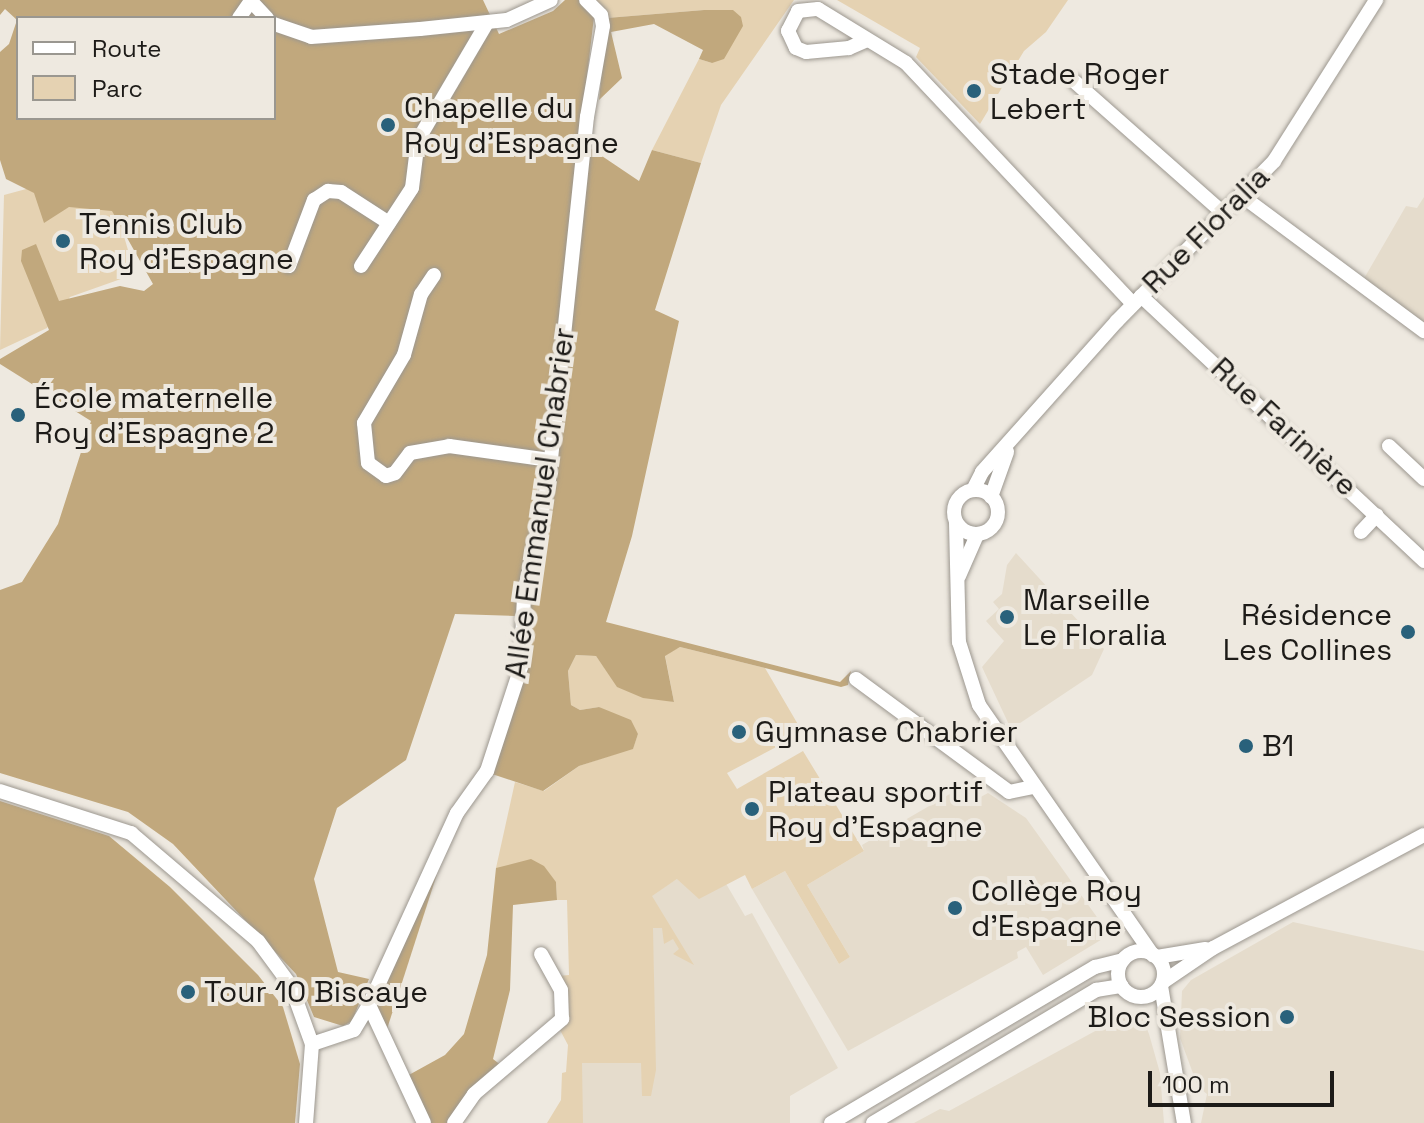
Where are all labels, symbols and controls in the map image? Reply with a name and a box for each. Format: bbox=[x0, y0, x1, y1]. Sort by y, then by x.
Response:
legend bbox=[16, 16, 276, 120]
text: Route bbox=[92, 33, 161, 64]
place label: Stade Roger Lebert bbox=[990, 56, 1170, 126]
text: Parc bbox=[92, 73, 143, 104]
marker: Stade Roger Lebert bbox=[965, 82, 983, 100]
place label: Chapelle du Roy d’Espagne bbox=[404, 90, 619, 160]
marker: Chapelle du Roy d’Espagne bbox=[379, 116, 397, 134]
street label: Rue Floralia bbox=[1135, 159, 1277, 301]
place label: Tennis Club Roy d'Espagne bbox=[79, 206, 294, 276]
marker: Tennis Club Roy d'Espagne bbox=[54, 232, 72, 250]
street label: Allée Emmanuel Chabrier bbox=[498, 325, 582, 681]
street label: Rue Farinière bbox=[1203, 350, 1365, 504]
place label: École maternelle Roy d'Espagne 2 bbox=[34, 380, 274, 450]
marker: École maternelle Roy d'Espagne 2 bbox=[9, 406, 27, 424]
place label: Marseille Le Floralia bbox=[1023, 582, 1167, 652]
place label: Résidence Les Collines bbox=[1223, 597, 1392, 668]
marker: Marseille Le Floralia bbox=[998, 608, 1016, 626]
marker: Résidence Les Collines bbox=[1399, 623, 1417, 641]
place label: Gymnase Chabrier bbox=[755, 714, 1018, 750]
marker: Gymnase Chabrier bbox=[730, 723, 748, 741]
place label: B1 bbox=[1262, 728, 1294, 764]
marker: B1 bbox=[1237, 737, 1255, 755]
place label: Plateau sportif Roy d'Espagne bbox=[768, 774, 983, 844]
marker: Plateau sportif Roy d'Espagne bbox=[743, 800, 761, 818]
place label: Collège Roy d'Espagne bbox=[971, 873, 1142, 944]
marker: Collège Roy d'Espagne bbox=[946, 899, 964, 917]
place label: Tour 10 Biscaye bbox=[204, 974, 428, 1010]
marker: Tour 10 Biscaye bbox=[179, 983, 197, 1001]
place label: Bloc Session bbox=[1088, 999, 1271, 1035]
marker: Bloc Session bbox=[1278, 1008, 1296, 1026]
scale bar bbox=[1152, 1055, 1338, 1105]
text: 100 m bbox=[1162, 1069, 1230, 1100]

